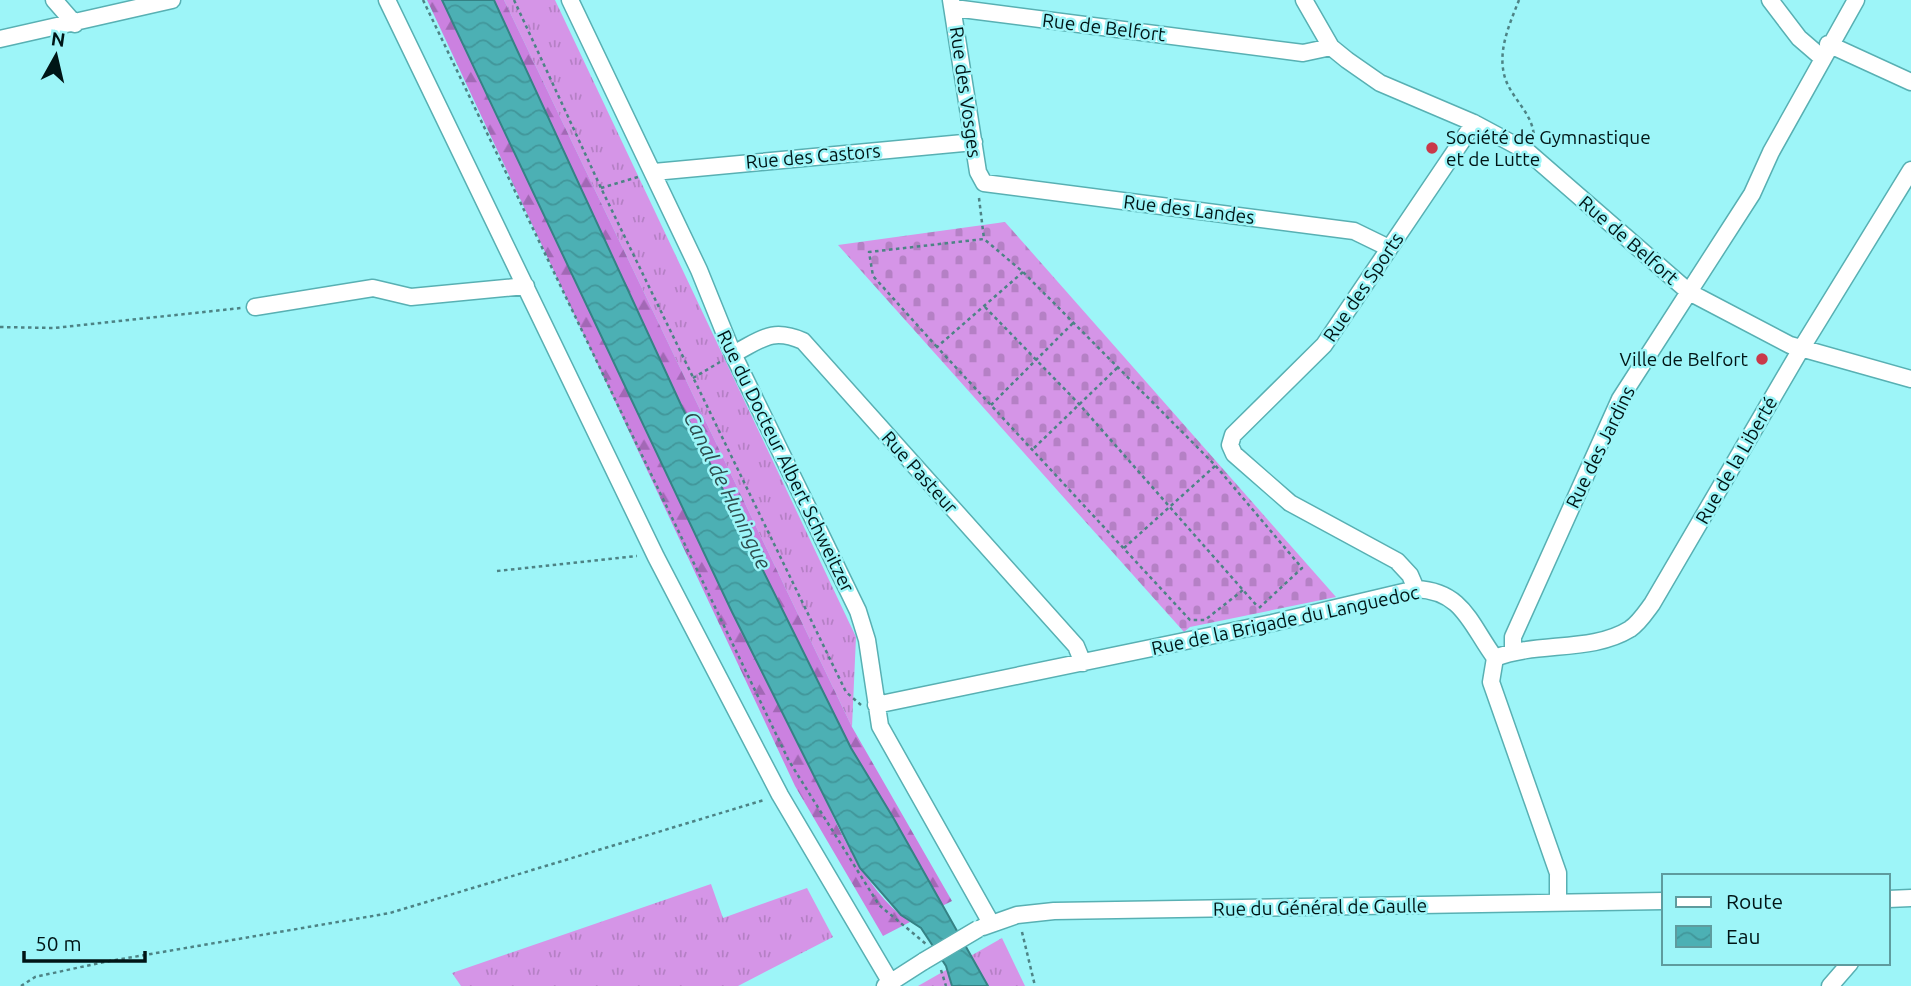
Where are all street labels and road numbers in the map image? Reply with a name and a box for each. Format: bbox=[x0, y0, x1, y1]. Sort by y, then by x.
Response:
street label: Rue de Belfort bbox=[1041, 9, 1167, 46]
street label: Rue des Vosges bbox=[946, 25, 986, 159]
street label: Rue des Castors bbox=[745, 139, 881, 173]
street label: Rue des Landes bbox=[1122, 190, 1256, 228]
street label: Rue de Belfort bbox=[1575, 191, 1683, 289]
street label: Rue des Sports bbox=[1318, 228, 1408, 346]
street label: Rue du Docteur Albert Schweitzer bbox=[713, 326, 859, 596]
street label: Rue des Jardins bbox=[1561, 382, 1639, 512]
street label: Rue de la Liberté bbox=[1691, 392, 1781, 528]
street label: Rue Pasteur bbox=[877, 426, 963, 518]
street label: Rue de la Brigade du Languedoc bbox=[1149, 581, 1421, 659]
street label: Rue du Général de Gaulle bbox=[1213, 894, 1427, 920]

